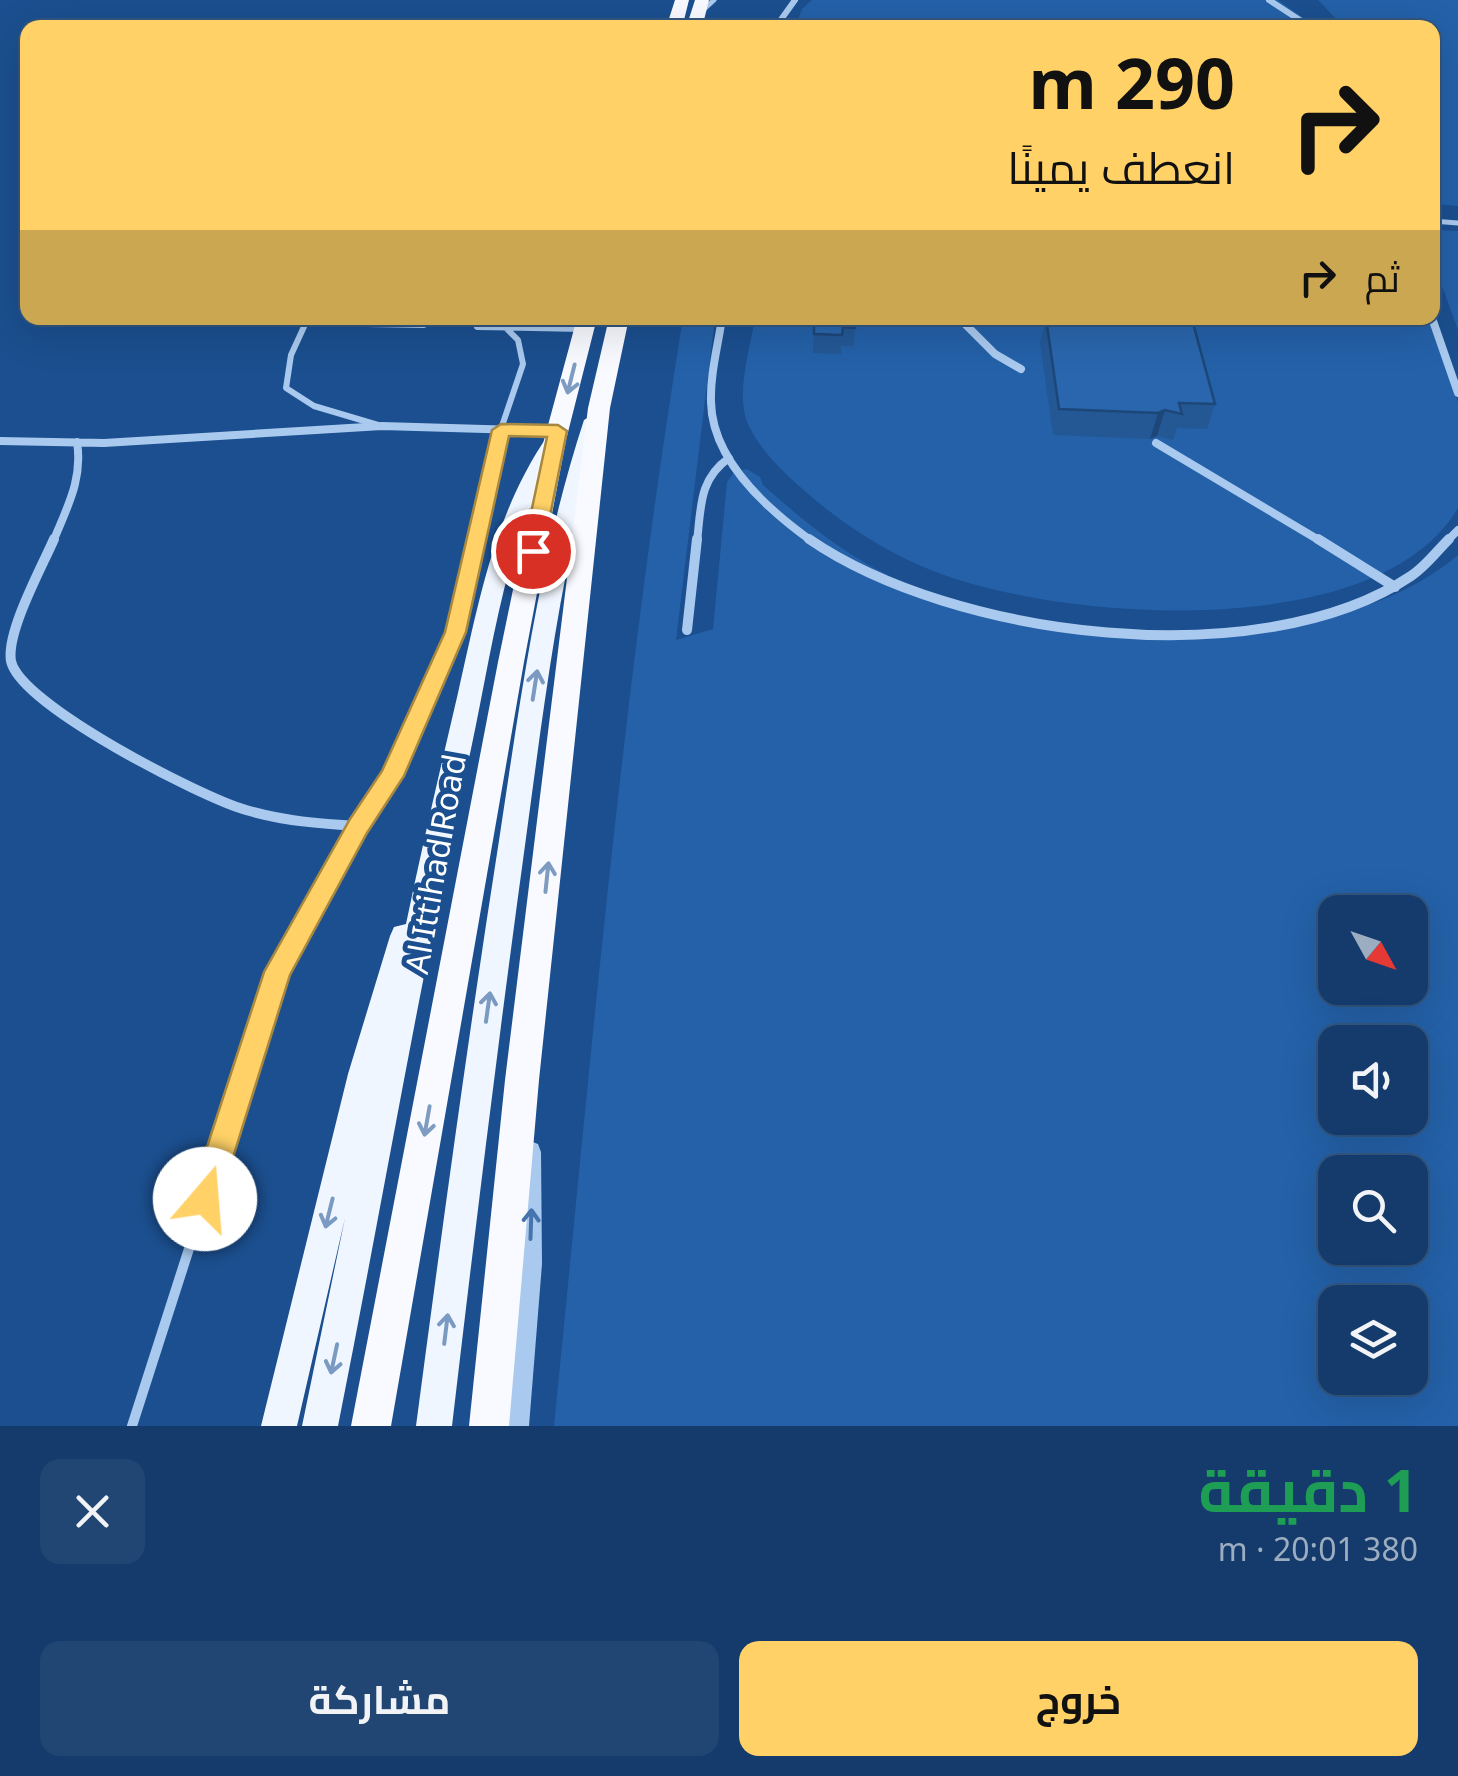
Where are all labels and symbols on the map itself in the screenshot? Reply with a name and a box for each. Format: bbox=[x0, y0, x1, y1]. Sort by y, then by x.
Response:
one-way arrow bbox=[561, 362, 579, 394]
pin bbox=[491, 509, 576, 594]
one-way arrow bbox=[526, 670, 545, 702]
street label: Al Ittihad Road bbox=[394, 751, 475, 977]
one-way arrow bbox=[538, 861, 557, 893]
north arrow bbox=[1318, 895, 1428, 1005]
one-way arrow bbox=[479, 991, 497, 1024]
one-way arrow bbox=[417, 1104, 436, 1136]
position arrow bbox=[153, 1147, 257, 1251]
one-way arrow bbox=[319, 1196, 337, 1228]
one-way arrow bbox=[522, 1209, 541, 1241]
one-way arrow bbox=[437, 1314, 455, 1346]
one-way arrow bbox=[324, 1342, 343, 1374]

